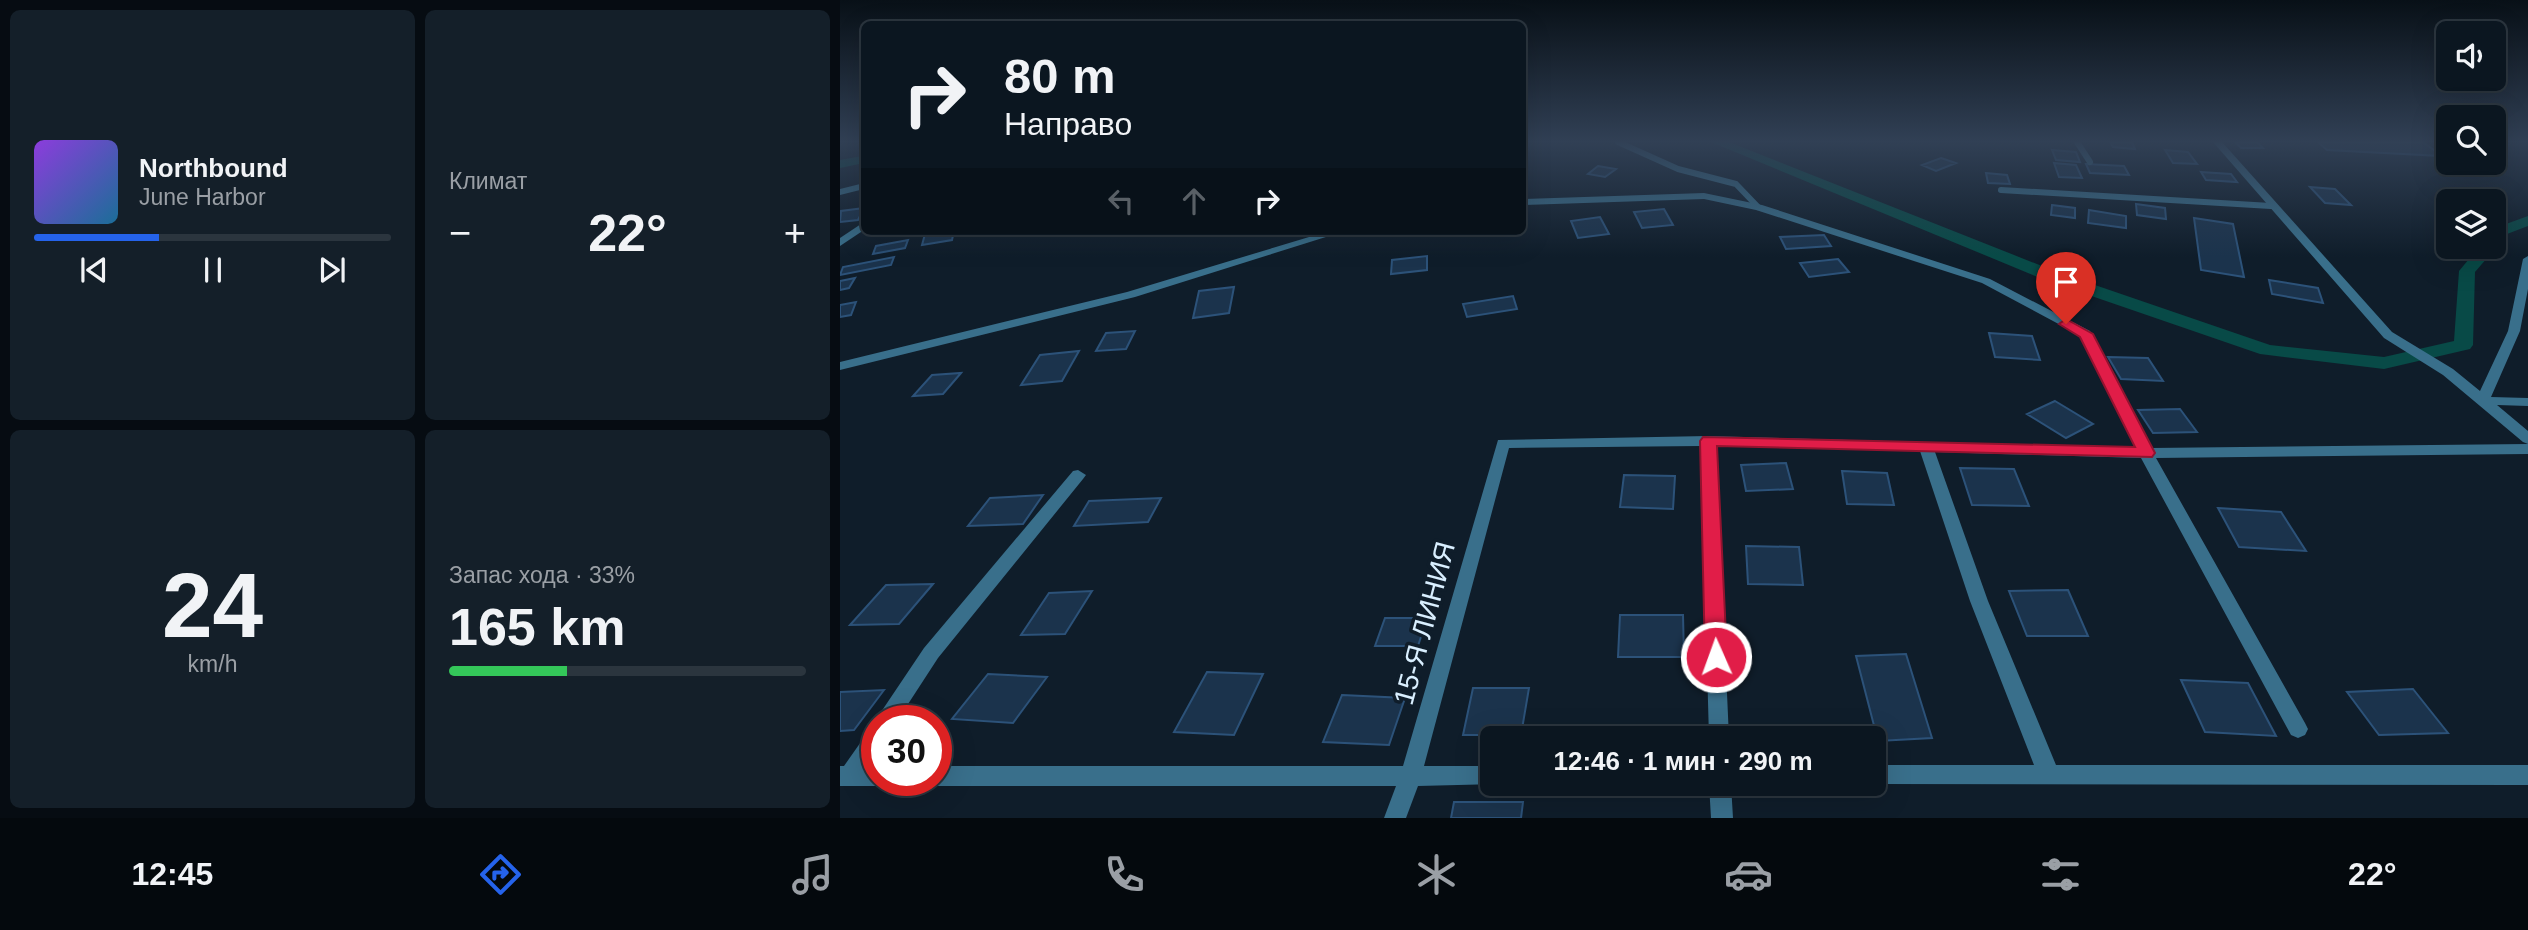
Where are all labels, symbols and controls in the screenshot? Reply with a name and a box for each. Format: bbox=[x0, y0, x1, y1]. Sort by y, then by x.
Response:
map controls bbox=[2436, 21, 2506, 259]
button: sound bbox=[2436, 21, 2506, 91]
icon: right bbox=[889, 49, 980, 140]
text: 80 m bbox=[1004, 49, 1116, 103]
button: search bbox=[2436, 105, 2506, 175]
text: Направо bbox=[1004, 106, 1132, 142]
text: Northbound bbox=[139, 153, 288, 183]
text: Климат bbox=[449, 168, 527, 194]
icon: left bbox=[1102, 182, 1140, 220]
icon: ahead bbox=[1175, 182, 1213, 220]
icon: right bbox=[1248, 182, 1286, 220]
text: June Harbor bbox=[139, 184, 266, 210]
button: layers bbox=[2436, 189, 2506, 259]
text: 22° bbox=[588, 204, 667, 262]
text: − bbox=[449, 212, 471, 254]
text: + bbox=[784, 212, 806, 254]
icon: previous bbox=[75, 251, 113, 289]
icon: pause bbox=[194, 251, 232, 289]
icon: next bbox=[313, 251, 351, 289]
pin bbox=[2036, 252, 2096, 324]
icon: arrive bbox=[2047, 263, 2085, 301]
street label: 15-Я ЛИНИЯ bbox=[1388, 538, 1461, 708]
text: 24 bbox=[162, 555, 263, 656]
text: Запас хода · 33% bbox=[449, 562, 635, 588]
text: 165 km bbox=[449, 598, 625, 656]
position arrow bbox=[1679, 620, 1753, 694]
text: km/h bbox=[188, 651, 237, 677]
speed limit sign: 30 bbox=[861, 705, 952, 796]
text: 12:46 · 1 мин · 290 m bbox=[1553, 746, 1813, 776]
icon: directions bbox=[476, 850, 525, 899]
icon: music bbox=[788, 850, 837, 899]
icon: phone bbox=[1100, 850, 1149, 899]
icon: climate bbox=[1412, 850, 1461, 899]
icon: car bbox=[1724, 850, 1773, 899]
icon: filters bbox=[2036, 850, 2085, 899]
text: 12:45 bbox=[131, 856, 213, 892]
text: 22° bbox=[2348, 856, 2397, 892]

